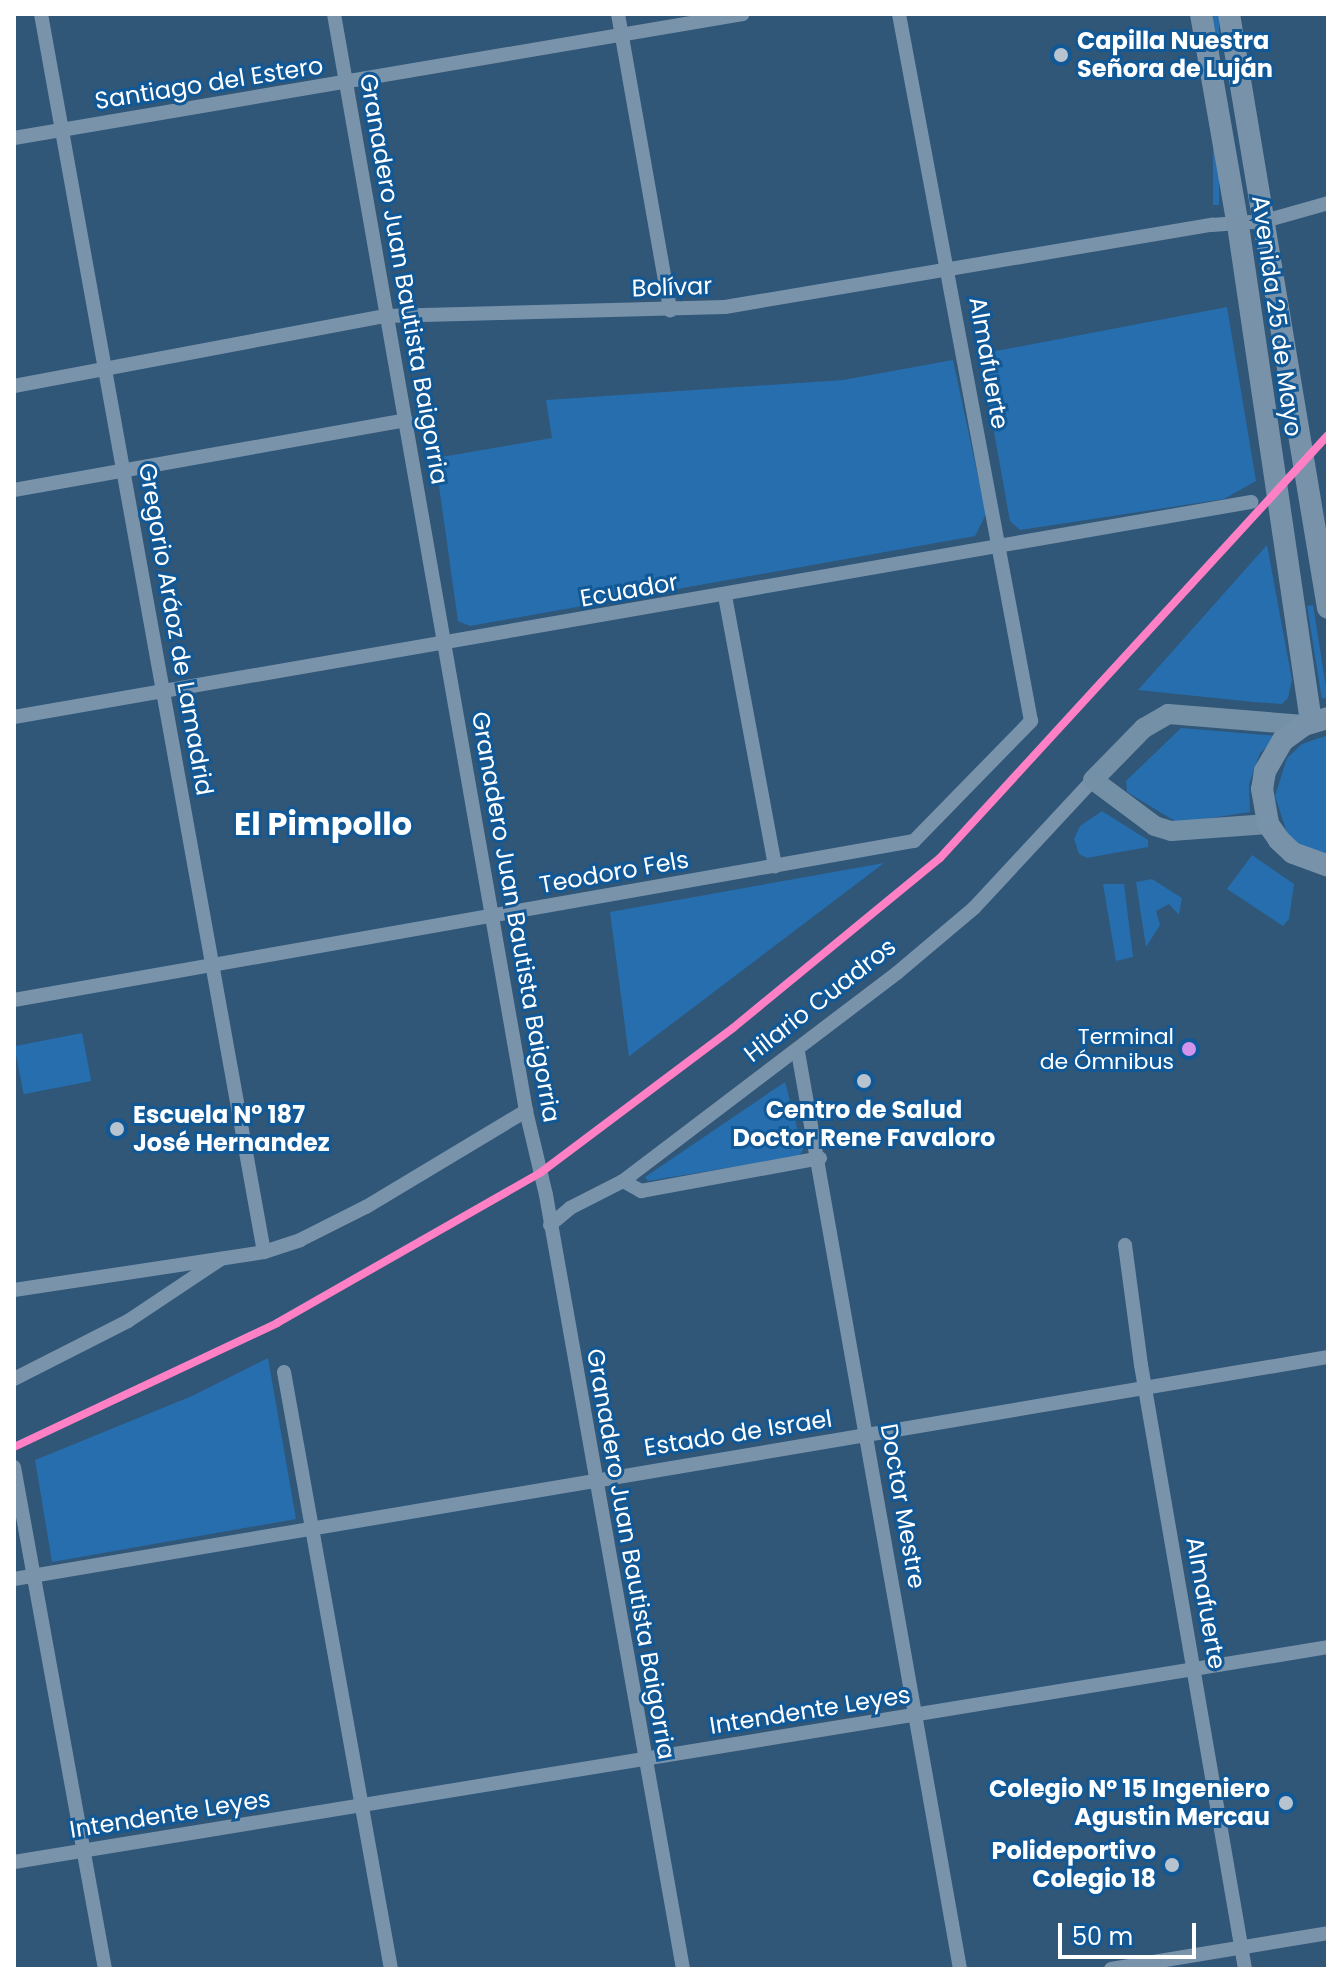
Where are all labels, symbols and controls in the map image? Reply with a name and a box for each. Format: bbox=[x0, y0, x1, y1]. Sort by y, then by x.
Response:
place label: Capilla Nuestra Señora de Luján bbox=[1077, 27, 1273, 83]
marker: Capilla Nuestra Señora de Luján bbox=[1052, 46, 1070, 64]
street label: Santiago del Estero bbox=[93, 51, 325, 115]
street label: Granadero Juan Bautista Baigorria bbox=[354, 71, 454, 487]
street label: Avenida 25 de Mayo bbox=[1246, 194, 1308, 438]
street label: Bolívar bbox=[631, 271, 713, 303]
street label: Almafuerte bbox=[963, 295, 1015, 431]
street label: Gregorio Aráoz de Lamadrid bbox=[133, 461, 219, 797]
street label: Ecuador bbox=[578, 567, 680, 613]
street label: Granadero Juan Bautista Baigorria bbox=[466, 709, 566, 1125]
district label: El Pimpollo bbox=[234, 805, 412, 843]
street label: Teodoro Fels bbox=[537, 845, 691, 899]
street label: Hilario Cuadros bbox=[738, 932, 902, 1068]
place label: Terminal de Ómnibus bbox=[1040, 1023, 1174, 1074]
marker: Terminal de Ómnibus bbox=[1181, 1041, 1197, 1057]
marker: Centro de Salud Doctor Rene Favaloro bbox=[853, 1070, 875, 1092]
place label: Centro de Salud Doctor Rene Favaloro bbox=[733, 1096, 995, 1152]
place label: Escuela N° 187 José Hernandez bbox=[133, 1101, 330, 1157]
marker: Escuela N° 187 José Hernandez bbox=[108, 1120, 126, 1138]
street label: Granadero Juan Bautista Baigorria bbox=[581, 1346, 681, 1762]
street label: Estado de Israel bbox=[642, 1404, 834, 1462]
street label: Doctor Mestre bbox=[874, 1421, 932, 1591]
street label: Almafuerte bbox=[1180, 1535, 1232, 1671]
street label: Intendente Leyes bbox=[708, 1680, 912, 1740]
place label: Colegio Nº 15 Ingeniero Agustin Mercau bbox=[989, 1775, 1270, 1831]
street label: Intendente Leyes bbox=[68, 1784, 272, 1844]
marker: Colegio Nº 15 Ingeniero Agustin Mercau bbox=[1277, 1794, 1295, 1812]
place label: Polideportivo Colegio 18 bbox=[992, 1837, 1156, 1893]
marker: Polideportivo Colegio 18 bbox=[1163, 1856, 1181, 1874]
scale bar bbox=[1062, 1907, 1200, 1957]
text: 50 m bbox=[1072, 1920, 1133, 1953]

